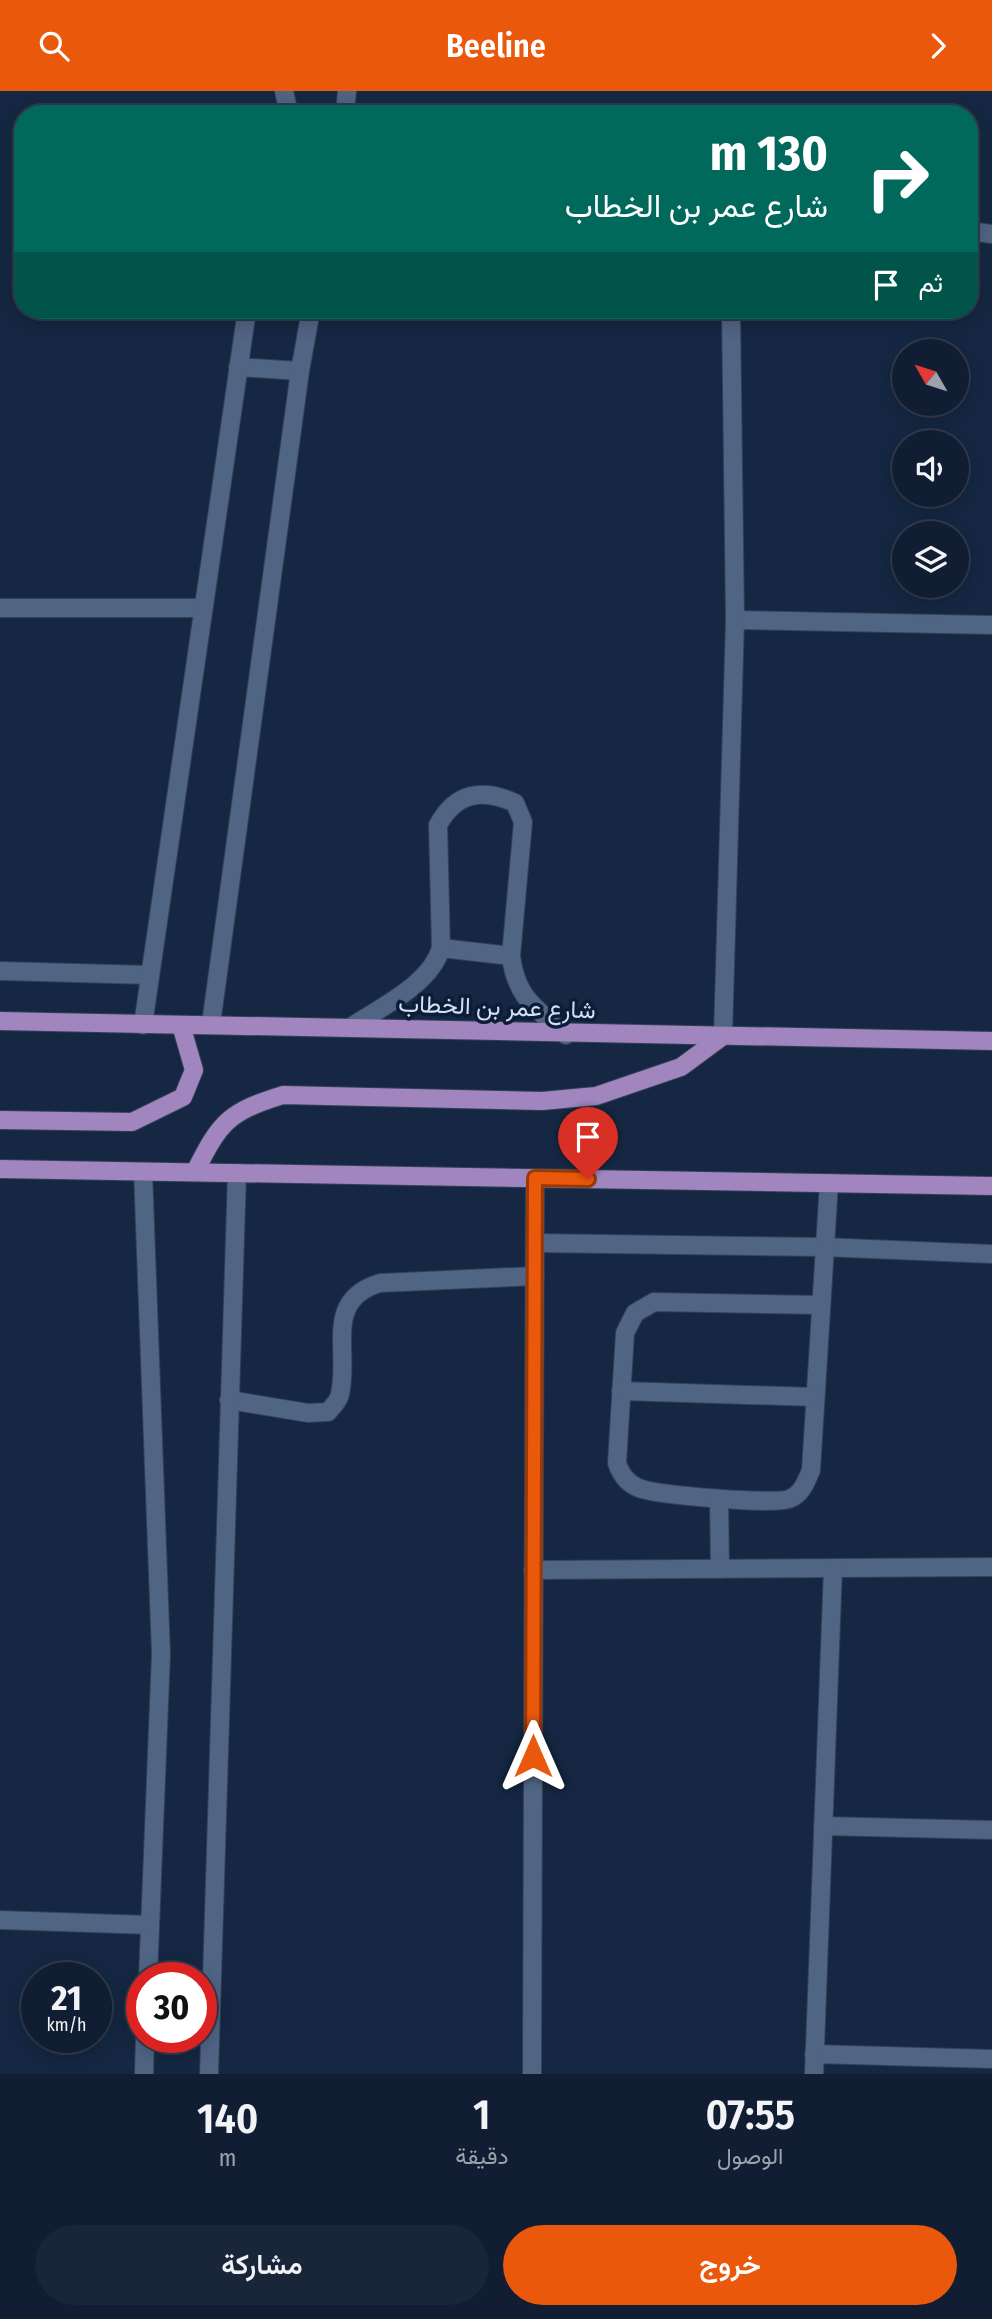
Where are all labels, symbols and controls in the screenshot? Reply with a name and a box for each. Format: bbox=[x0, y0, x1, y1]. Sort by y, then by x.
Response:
icon: search bbox=[35, 27, 73, 65]
text: Beeline bbox=[446, 27, 546, 65]
icon: forward bbox=[919, 27, 957, 65]
text: 130 m bbox=[710, 124, 828, 183]
icon: right bbox=[852, 133, 943, 224]
text: شارع عمر بن الخطاب bbox=[565, 187, 828, 225]
icon: arrive bbox=[867, 266, 905, 304]
text: ثم bbox=[919, 268, 943, 299]
north arrow bbox=[892, 339, 970, 417]
map controls bbox=[892, 339, 969, 598]
button: sound bbox=[892, 430, 969, 507]
button: layers bbox=[892, 521, 969, 598]
street label: شارع عمر بن الخطاب bbox=[398, 990, 596, 1026]
pin bbox=[558, 1107, 618, 1179]
icon: arrive bbox=[569, 1118, 607, 1156]
position arrow bbox=[496, 1719, 570, 1793]
speed limit sign: 30 bbox=[126, 1962, 217, 2053]
text: 21 bbox=[51, 1977, 82, 2019]
text: km/h bbox=[46, 2014, 87, 2036]
text: 1 bbox=[473, 2090, 491, 2140]
text: 07:55 bbox=[705, 2090, 795, 2140]
text: 140 bbox=[197, 2094, 258, 2144]
text: دقيقة bbox=[455, 2142, 508, 2170]
text: الوصول bbox=[717, 2142, 783, 2170]
text: m bbox=[219, 2144, 236, 2172]
button: مشاركة bbox=[35, 2225, 489, 2305]
button: خروج bbox=[503, 2225, 957, 2305]

